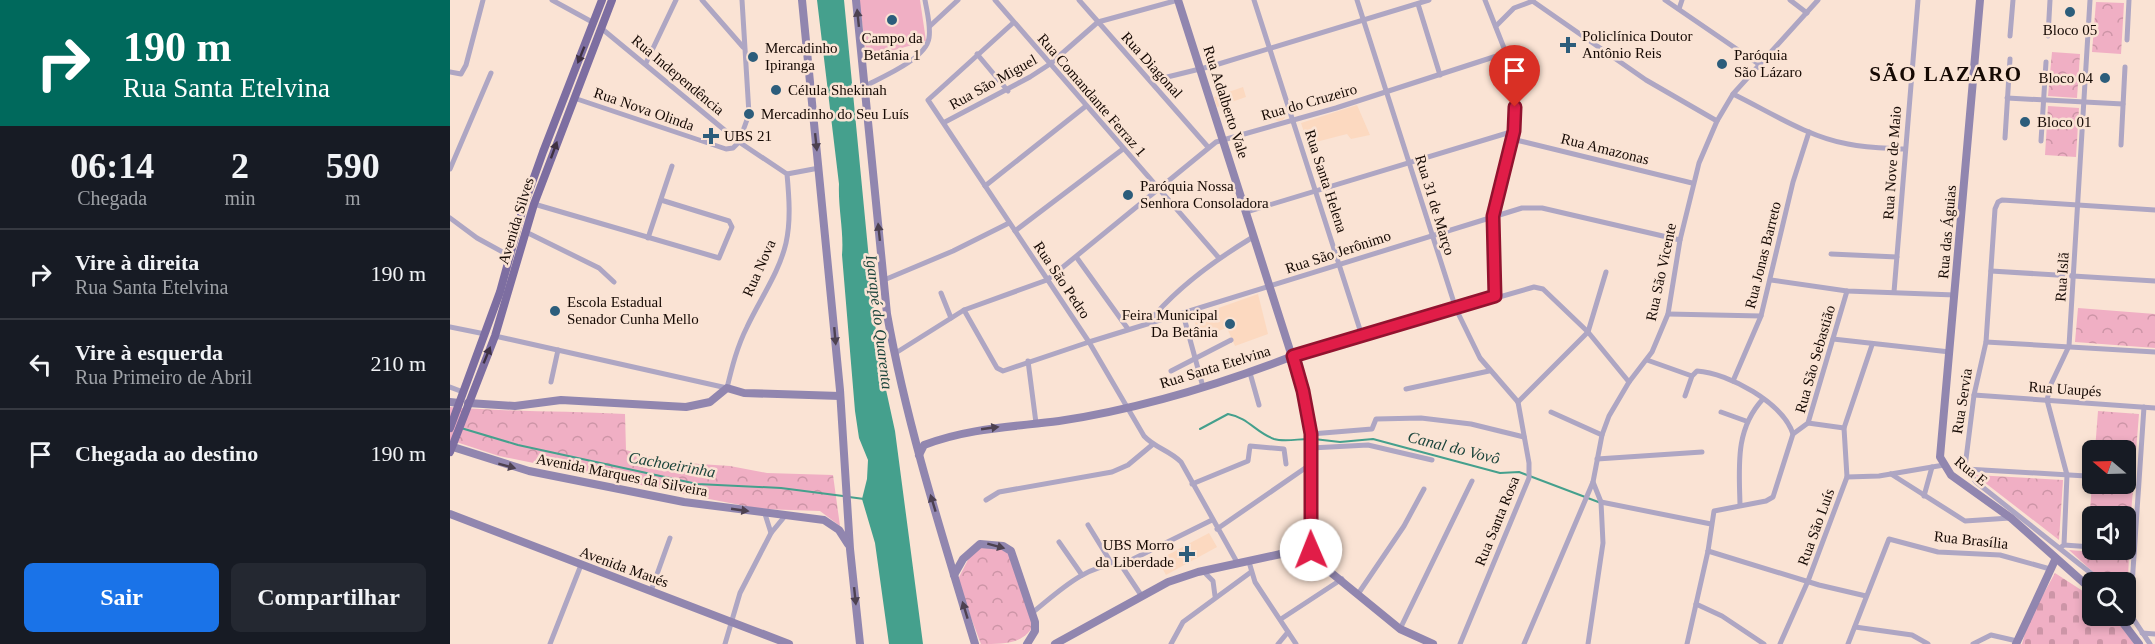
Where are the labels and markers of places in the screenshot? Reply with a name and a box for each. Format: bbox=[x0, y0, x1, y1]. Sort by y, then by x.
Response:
marker: Bloco 05 bbox=[2063, 5, 2077, 19]
marker: Campo da Betânia 1 bbox=[885, 13, 899, 27]
place label: Bloco 05 bbox=[2043, 22, 2097, 38]
place label: Policlínica Doutor Antônio Reis bbox=[1582, 28, 1692, 61]
place label: Campo da Betânia 1 bbox=[861, 30, 923, 63]
marker: Policlínica Doutor Antônio Reis bbox=[1559, 36, 1577, 54]
place label: Mercadinho Ipiranga bbox=[765, 40, 837, 73]
pin bbox=[1489, 45, 1540, 107]
place label: Paróquia São Lázaro bbox=[1734, 47, 1802, 80]
marker: Mercadinho Ipiranga bbox=[746, 50, 760, 64]
marker: Paróquia São Lázaro bbox=[1715, 57, 1729, 71]
place label: Bloco 04 bbox=[2038, 70, 2093, 86]
marker: Bloco 04 bbox=[2098, 71, 2112, 85]
place label: Célula Shekinah bbox=[788, 82, 887, 98]
marker: Célula Shekinah bbox=[769, 83, 783, 97]
place label: Mercadinho do Seu Luís bbox=[761, 106, 909, 122]
marker: Mercadinho do Seu Luís bbox=[742, 107, 756, 121]
place label: Bloco 01 bbox=[2037, 114, 2092, 130]
marker: Bloco 01 bbox=[2018, 115, 2032, 129]
marker: UBS 21 bbox=[702, 127, 720, 145]
place label: UBS 21 bbox=[724, 128, 772, 144]
place label: Paróquia Nossa Senhora Consoladora bbox=[1140, 178, 1269, 211]
marker: Paróquia Nossa Senhora Consoladora bbox=[1121, 188, 1135, 202]
place label: Escola Estadual Senador Cunha Mello bbox=[567, 294, 699, 327]
marker: Escola Estadual Senador Cunha Mello bbox=[548, 304, 562, 318]
place label: Feira Municipal Da Betânia bbox=[1122, 307, 1218, 340]
marker: Feira Municipal Da Betânia bbox=[1223, 317, 1237, 331]
place label: UBS Morro da Liberdade bbox=[1095, 537, 1174, 570]
marker: UBS Morro da Liberdade bbox=[1178, 545, 1196, 563]

